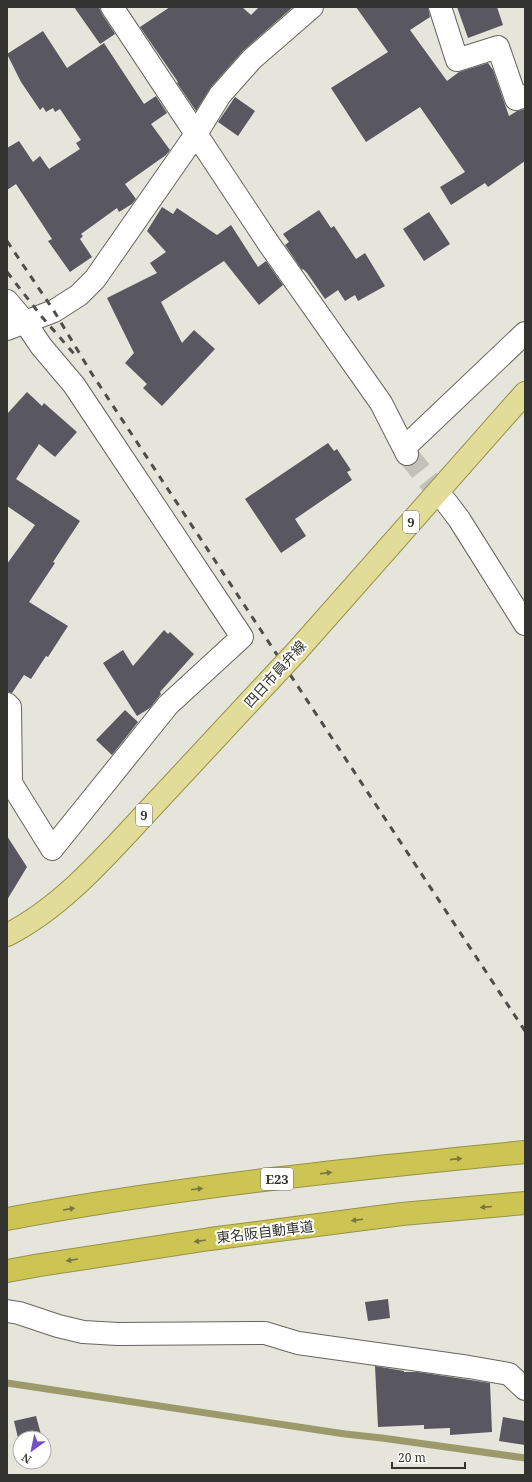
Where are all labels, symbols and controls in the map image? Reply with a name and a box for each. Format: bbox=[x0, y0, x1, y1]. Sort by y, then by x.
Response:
road number: 9 bbox=[403, 511, 419, 533]
street label: 四日市員弁線 bbox=[239, 636, 310, 711]
road number: 9 bbox=[136, 804, 152, 826]
one-way arrow bbox=[450, 1156, 462, 1162]
road number: E23 bbox=[261, 1168, 293, 1190]
one-way arrow bbox=[320, 1170, 332, 1176]
one-way arrow bbox=[191, 1186, 203, 1192]
one-way arrow bbox=[480, 1203, 492, 1210]
one-way arrow bbox=[63, 1206, 75, 1212]
street label: 東名阪自動車道 bbox=[215, 1216, 315, 1247]
one-way arrow bbox=[351, 1217, 363, 1223]
one-way arrow bbox=[194, 1238, 206, 1244]
one-way arrow bbox=[66, 1257, 78, 1263]
north arrow bbox=[12, 1430, 52, 1470]
scale bar bbox=[392, 1444, 465, 1470]
text: 20 m bbox=[398, 1449, 426, 1466]
text: N bbox=[18, 1450, 34, 1467]

